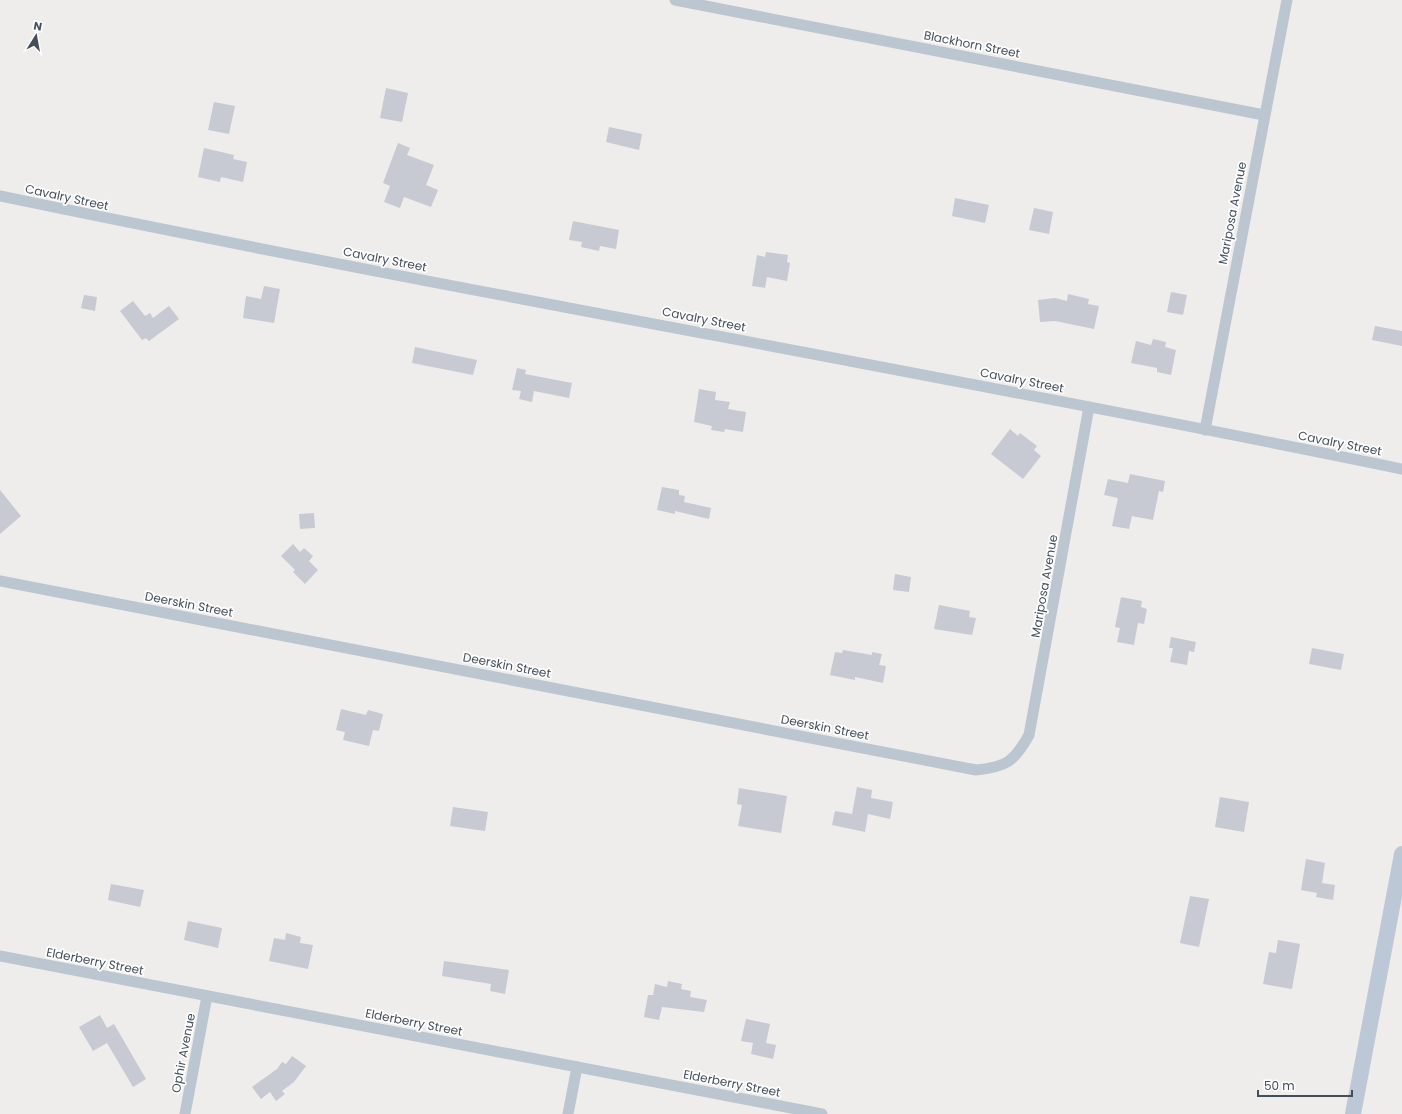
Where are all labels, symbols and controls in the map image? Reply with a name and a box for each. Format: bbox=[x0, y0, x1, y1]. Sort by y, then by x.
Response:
north arrow bbox=[16, 16, 56, 56]
text: N bbox=[32, 18, 43, 35]
street label: Blackhorn Street bbox=[922, 26, 1022, 62]
street label: Mariposa Avenue bbox=[1214, 160, 1250, 266]
street label: Cavalry Street bbox=[24, 180, 110, 214]
street label: Cavalry Street bbox=[342, 243, 428, 275]
street label: Cavalry Street bbox=[661, 303, 747, 335]
street label: Cavalry Street bbox=[979, 364, 1065, 396]
street label: Cavalry Street bbox=[1297, 427, 1383, 459]
street label: Mariposa Avenue bbox=[1027, 533, 1061, 639]
street label: Deerskin Street bbox=[144, 587, 234, 621]
street label: Deerskin Street bbox=[462, 648, 552, 682]
street label: Deerskin Street bbox=[780, 710, 870, 744]
street label: Elderberry Street bbox=[45, 943, 145, 979]
street label: Elderberry Street bbox=[364, 1004, 464, 1040]
street label: Ophir Avenue bbox=[167, 1012, 199, 1094]
street label: Elderberry Street bbox=[682, 1065, 782, 1101]
scale bar bbox=[1258, 1072, 1352, 1098]
text: 50 m bbox=[1264, 1077, 1295, 1094]

